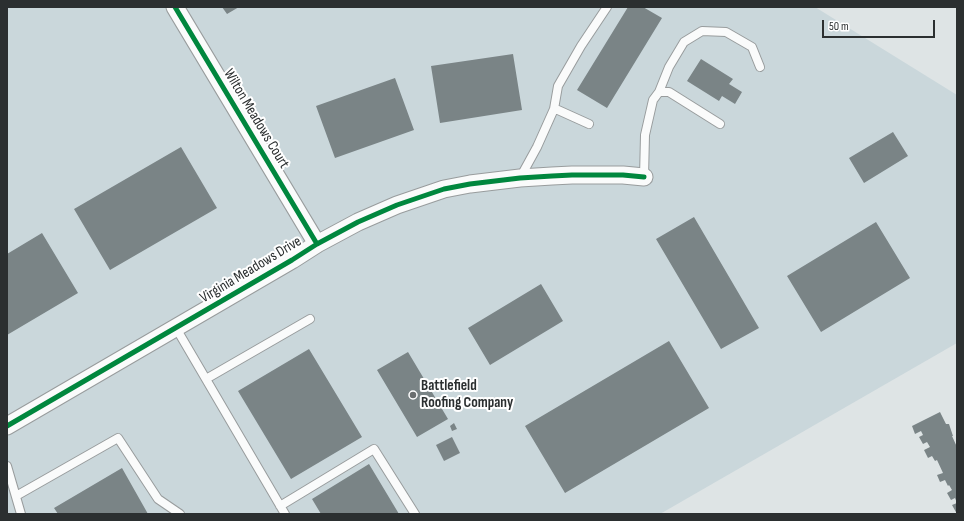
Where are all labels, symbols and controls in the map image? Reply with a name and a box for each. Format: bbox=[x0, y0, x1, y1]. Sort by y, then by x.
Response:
scale bar bbox=[824, 12, 937, 38]
text: 50 m bbox=[829, 19, 849, 34]
street label: Wilton Meadows Court bbox=[219, 66, 293, 172]
street label: Virginia Meadows Drive bbox=[197, 233, 305, 307]
place label: Battlefield Roofing Company bbox=[421, 377, 513, 412]
marker: Battlefield Roofing Company bbox=[408, 390, 418, 400]

